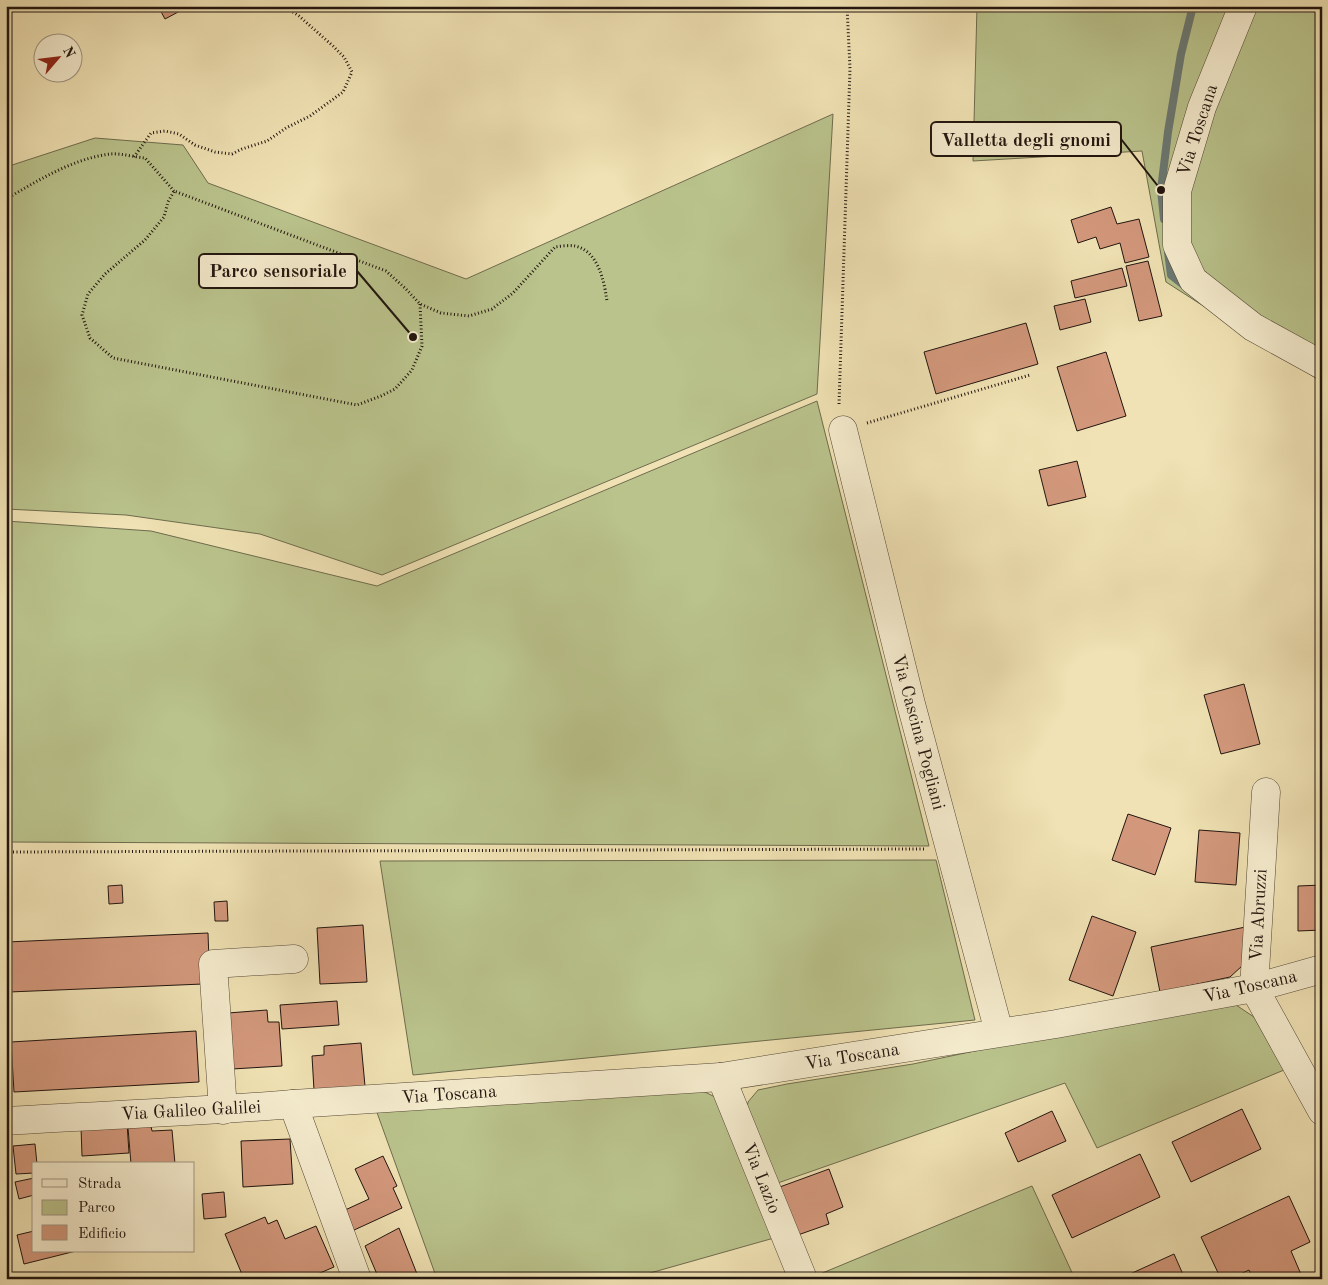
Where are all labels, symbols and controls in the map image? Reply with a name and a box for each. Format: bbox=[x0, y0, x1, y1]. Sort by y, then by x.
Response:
north arrow bbox=[32, 32, 82, 82]
text: N bbox=[60, 44, 77, 61]
street label: Via Toscana bbox=[1175, 82, 1221, 179]
callout: Valletta degli gnomi bbox=[931, 122, 1121, 156]
text: Valletta degli gnomi bbox=[941, 132, 1111, 151]
callout: Parco sensoriale bbox=[199, 254, 357, 288]
text: Parco sensoriale bbox=[209, 263, 347, 282]
street label: Via Cascina Pogliani bbox=[889, 653, 947, 812]
street label: Via Abruzzi bbox=[1248, 868, 1270, 962]
street label: Via Toscana bbox=[1202, 967, 1299, 1006]
street label: Via Toscana bbox=[804, 1041, 901, 1073]
street label: Via Toscana bbox=[401, 1083, 497, 1107]
street label: Via Galileo Galilei bbox=[121, 1098, 262, 1124]
street label: Via Lazio bbox=[739, 1140, 783, 1216]
legend bbox=[32, 1162, 195, 1252]
text: Strada bbox=[78, 1177, 122, 1192]
text: Parco bbox=[78, 1201, 115, 1216]
text: Edificio bbox=[78, 1227, 126, 1242]

